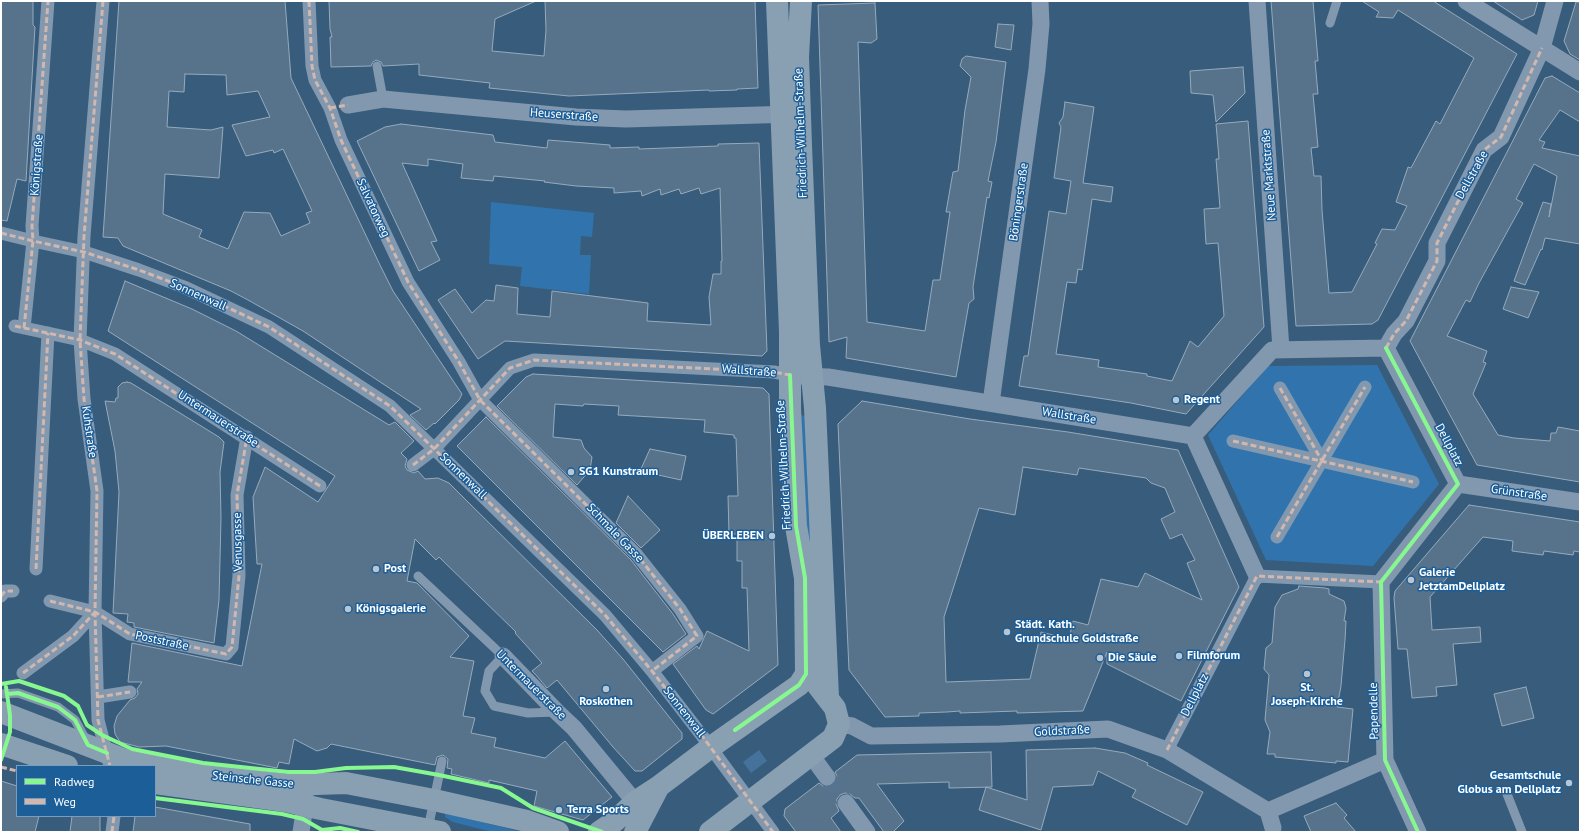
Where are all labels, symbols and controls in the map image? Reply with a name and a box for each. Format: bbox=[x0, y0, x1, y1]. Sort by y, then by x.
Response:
street label: Friedrich-Wilhelm-Straße bbox=[792, 68, 810, 198]
street label: Heuserstraße bbox=[529, 105, 599, 125]
street label: Neue Marktstraße bbox=[1259, 129, 1279, 221]
street label: Königstraße bbox=[28, 134, 46, 196]
street label: Dellstraße bbox=[1453, 148, 1491, 202]
street label: Böningerstraße bbox=[1006, 162, 1032, 242]
street label: Salvatorweg bbox=[353, 176, 393, 240]
street label: Sonnenwall bbox=[167, 276, 229, 314]
street label: Wallstraße bbox=[721, 362, 777, 380]
street label: Untermauerstraße bbox=[175, 388, 261, 450]
place label: Regent bbox=[1184, 393, 1220, 407]
marker: Regent bbox=[1171, 395, 1181, 405]
street label: Friedrich-Wilhelm-Straße bbox=[773, 400, 795, 530]
street label: Kuhstraße bbox=[78, 405, 100, 459]
street label: Wallstraße bbox=[1041, 405, 1097, 427]
street label: Dellplatz bbox=[1432, 421, 1466, 469]
street label: Sonnenwall bbox=[436, 450, 490, 502]
place label: SG1 Kunstraum bbox=[579, 465, 658, 479]
marker: SG1 Kunstraum bbox=[566, 467, 576, 477]
street label: Grünstraße bbox=[1490, 482, 1548, 504]
street label: Schmale Gasse bbox=[583, 501, 647, 565]
street label: Venusgasse bbox=[230, 512, 246, 572]
place label: ÜBERLEBEN bbox=[702, 529, 764, 543]
marker: ÜBERLEBEN bbox=[767, 531, 777, 541]
place label: Post bbox=[384, 562, 406, 576]
marker: Post bbox=[371, 564, 381, 574]
place label: Galerie JetztamDellplatz bbox=[1419, 566, 1505, 594]
marker: Galerie JetztamDellplatz bbox=[1406, 575, 1416, 585]
place label: Königsgalerie bbox=[356, 602, 426, 616]
marker: Königsgalerie bbox=[343, 604, 353, 614]
place label: Städt. Kath. Grundschule Goldstraße bbox=[1015, 618, 1139, 646]
marker: Städt. Kath. Grundschule Goldstraße bbox=[1002, 627, 1012, 637]
street label: Poststraße bbox=[134, 628, 190, 654]
street label: Untermauerstraße bbox=[493, 647, 569, 723]
place label: Filmforum bbox=[1187, 649, 1240, 663]
place label: Die Säule bbox=[1108, 651, 1157, 665]
marker: Filmforum bbox=[1174, 651, 1184, 661]
marker: Die Säule bbox=[1095, 653, 1105, 663]
marker: St. Joseph-Kirche bbox=[1302, 669, 1312, 679]
street label: Dellplatz bbox=[1178, 671, 1212, 719]
place label: St. Joseph-Kirche bbox=[1271, 681, 1343, 709]
street label: Papendelle bbox=[1366, 682, 1382, 740]
marker: Roskothen bbox=[601, 684, 611, 694]
street label: Sonnenwall bbox=[660, 684, 708, 740]
place label: Roskothen bbox=[579, 695, 633, 709]
street label: Goldstraße bbox=[1034, 722, 1090, 740]
legend bbox=[16, 765, 156, 817]
street label: Steinsche Gasse bbox=[211, 769, 295, 791]
place label: Gesamtschule Globus am Dellplatz bbox=[1458, 769, 1561, 797]
text: Radweg bbox=[54, 774, 95, 789]
marker: Gesamtschule Globus am Dellplatz bbox=[1564, 778, 1574, 788]
text: Weg bbox=[54, 794, 76, 809]
place label: Terra Sports bbox=[567, 803, 629, 817]
marker: Terra Sports bbox=[554, 805, 564, 815]

